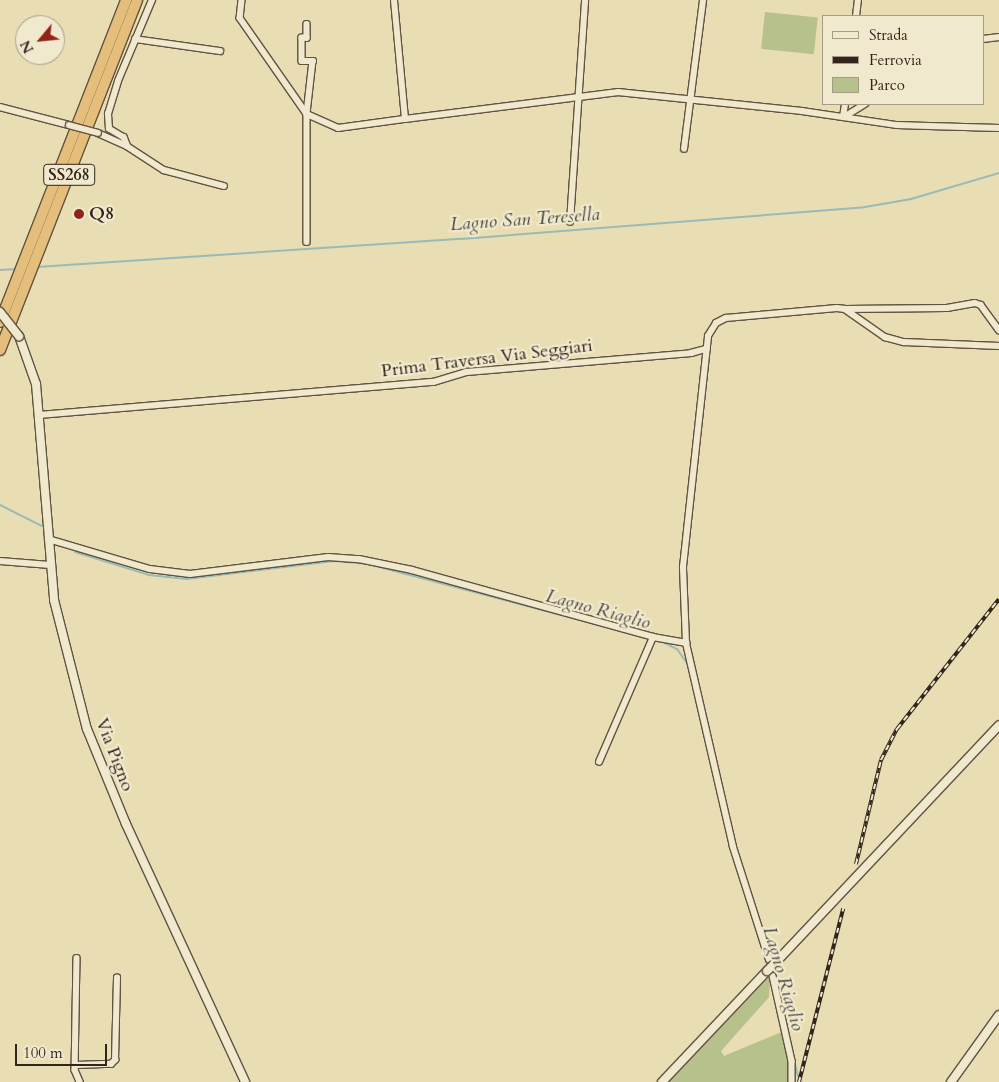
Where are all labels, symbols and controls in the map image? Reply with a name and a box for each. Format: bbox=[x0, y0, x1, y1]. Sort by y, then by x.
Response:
north arrow bbox=[15, 15, 65, 65]
legend bbox=[822, 15, 984, 105]
text: Strada bbox=[869, 25, 908, 45]
text: N bbox=[16, 37, 38, 57]
text: Ferrovia bbox=[869, 50, 922, 70]
text: Parco bbox=[869, 75, 905, 95]
road number: SS268 bbox=[43, 162, 95, 188]
place label: Q8 bbox=[89, 203, 114, 225]
water label: Lagno San Teresella bbox=[449, 203, 601, 237]
marker: Q8 bbox=[73, 208, 85, 220]
street label: Prima Traversa Via Seggiari bbox=[380, 335, 594, 383]
water label: Lagno Riaglio bbox=[543, 585, 653, 635]
street label: Via Pigno bbox=[90, 715, 138, 795]
water label: Lagno Riaglio bbox=[757, 924, 809, 1034]
scale bar bbox=[18, 1034, 110, 1066]
text: 100 m bbox=[23, 1043, 63, 1063]

